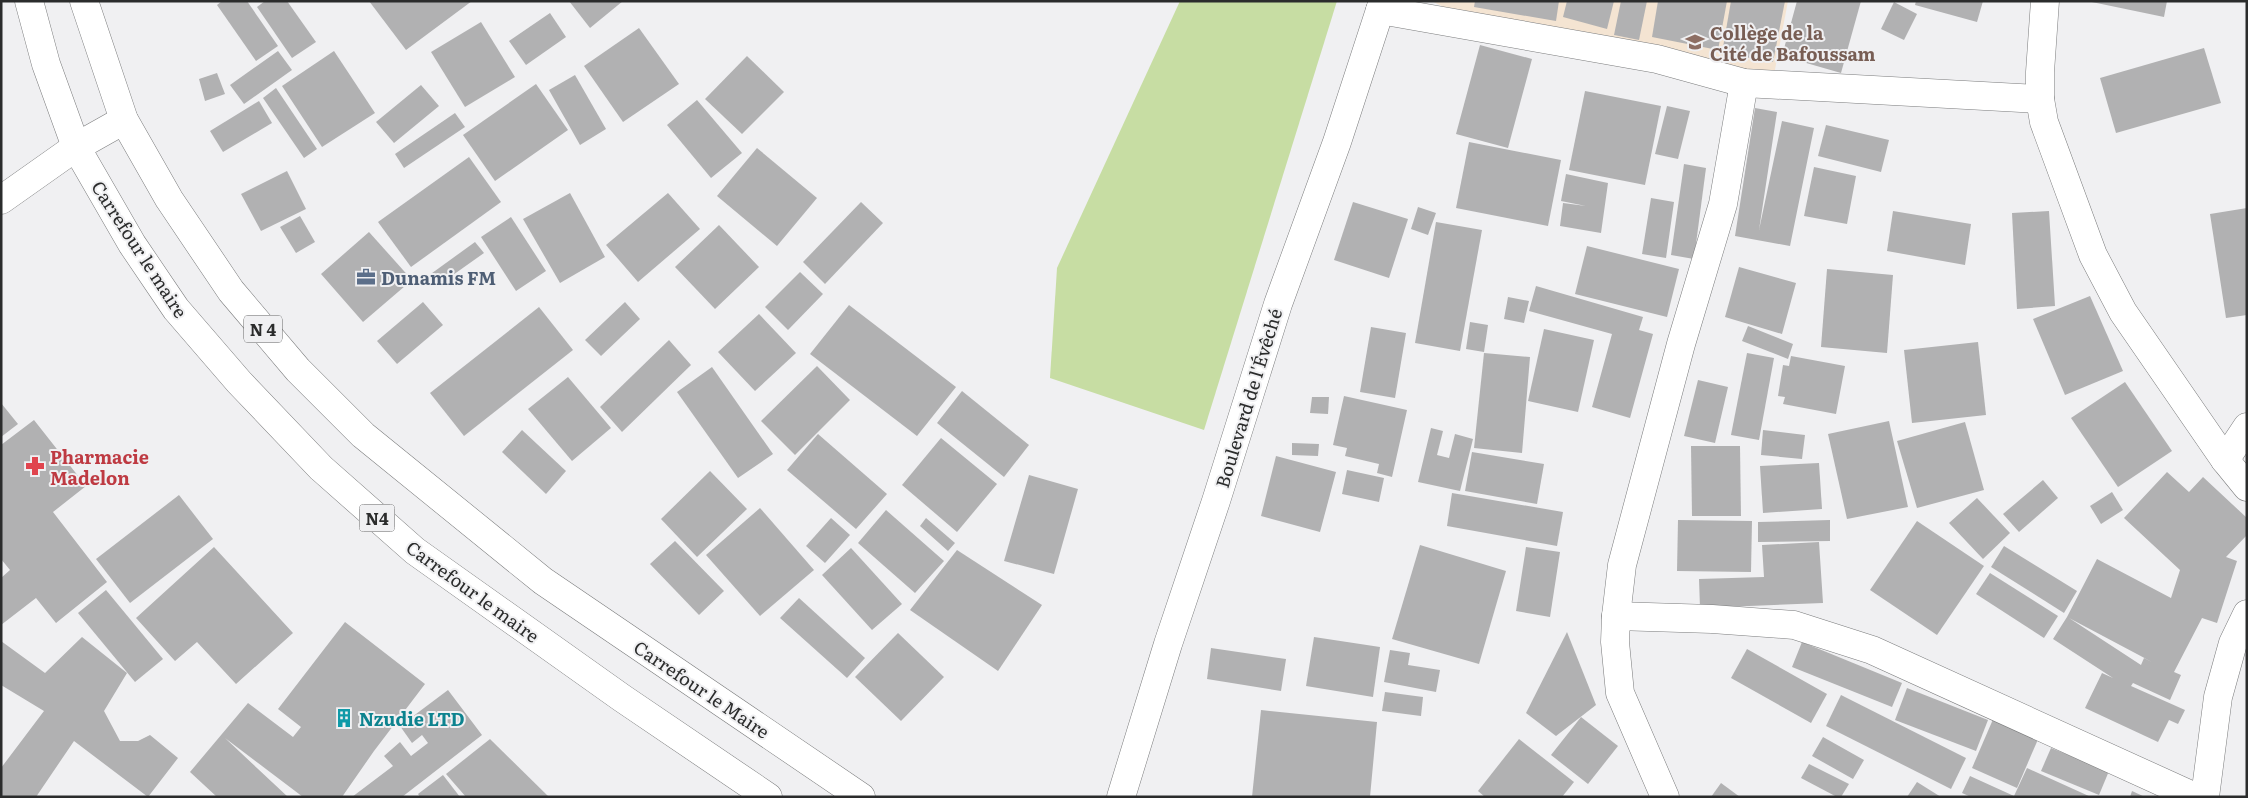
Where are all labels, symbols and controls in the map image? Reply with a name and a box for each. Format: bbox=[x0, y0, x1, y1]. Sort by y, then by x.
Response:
place label: Collège de la Cité de Bafoussam bbox=[1710, 19, 1876, 67]
school or university icon: Collège de la Cité de Bafoussam bbox=[1684, 31, 1706, 53]
street label: Carrefour le maire bbox=[86, 175, 194, 323]
place label: Dunamis FM bbox=[381, 264, 496, 291]
office icon: Dunamis FM bbox=[355, 266, 377, 288]
street label: Boulevard de l'Évêché bbox=[1208, 305, 1288, 491]
road number: N 4 bbox=[244, 316, 282, 342]
place label: Pharmacie Madelon bbox=[50, 443, 149, 491]
pharmacy icon: Pharmacie Madelon bbox=[24, 455, 46, 477]
road number: N4 bbox=[360, 504, 394, 532]
street label: Carrefour le maire bbox=[401, 533, 545, 649]
street label: Carrefour le Maire bbox=[629, 633, 775, 745]
place label: Nzudie LTD bbox=[359, 705, 465, 732]
building icon: Nzudie LTD bbox=[333, 707, 355, 729]

